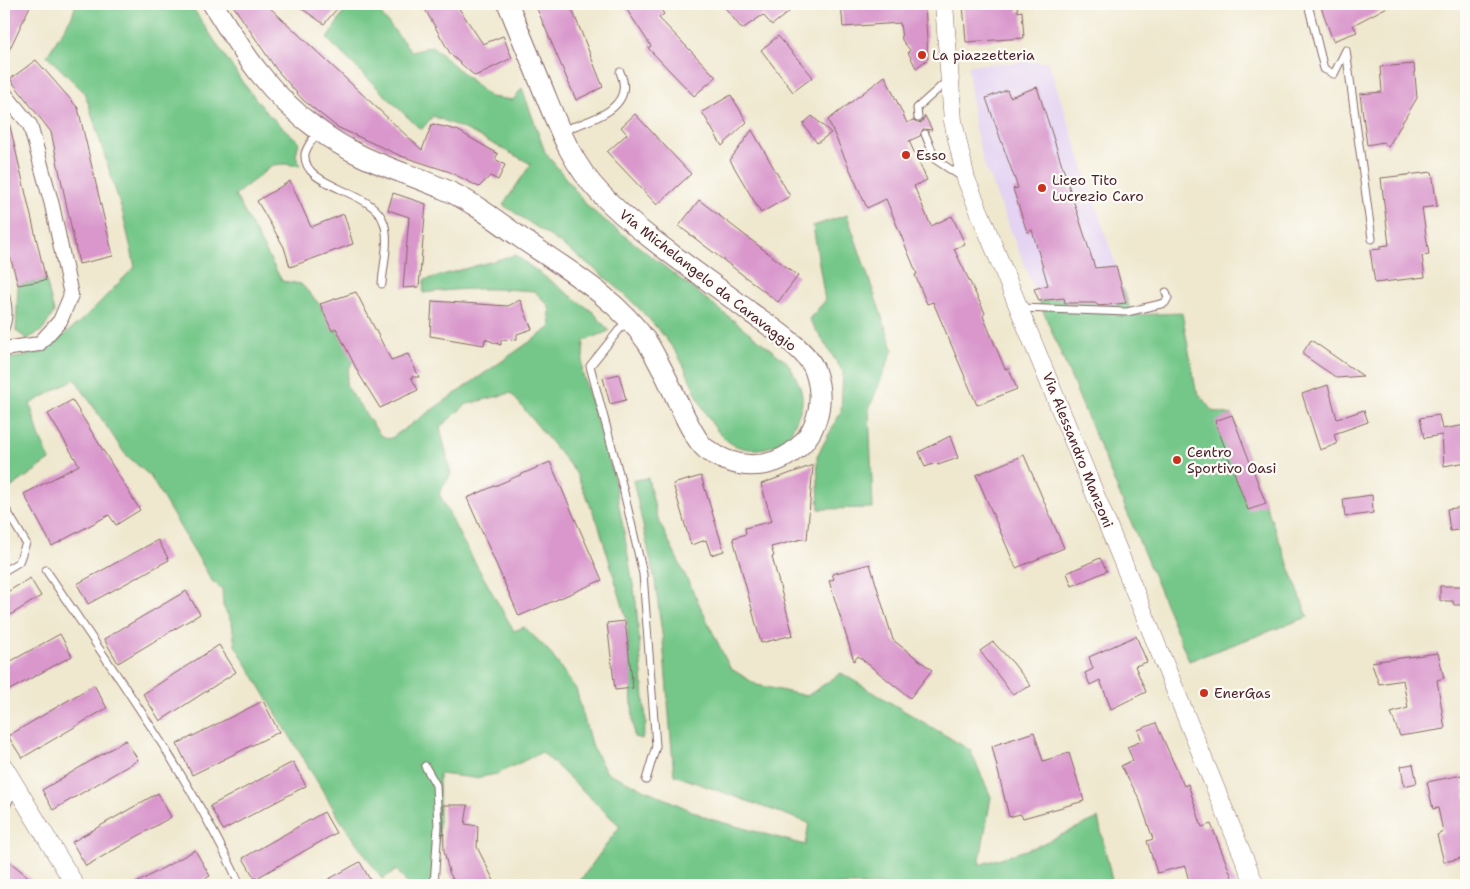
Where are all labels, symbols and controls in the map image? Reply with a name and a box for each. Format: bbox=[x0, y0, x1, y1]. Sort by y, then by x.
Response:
place label: La piazzetteria bbox=[932, 46, 1035, 64]
marker: La piazzetteria bbox=[916, 49, 928, 61]
place label: Esso bbox=[916, 146, 946, 164]
marker: Esso bbox=[900, 149, 912, 161]
place label: Liceo Tito Lucrezio Caro bbox=[1052, 171, 1144, 205]
marker: Liceo Tito Lucrezio Caro bbox=[1036, 182, 1048, 194]
street label: Via Michelangelo da Caravaggio bbox=[616, 205, 800, 355]
street label: Via Alessandro Manzoni bbox=[1038, 369, 1118, 531]
place label: Centro Sportivo Oasi bbox=[1187, 443, 1276, 477]
marker: Centro Sportivo Oasi bbox=[1171, 454, 1183, 466]
place label: EnerGas bbox=[1214, 684, 1271, 702]
marker: EnerGas bbox=[1198, 687, 1210, 699]

